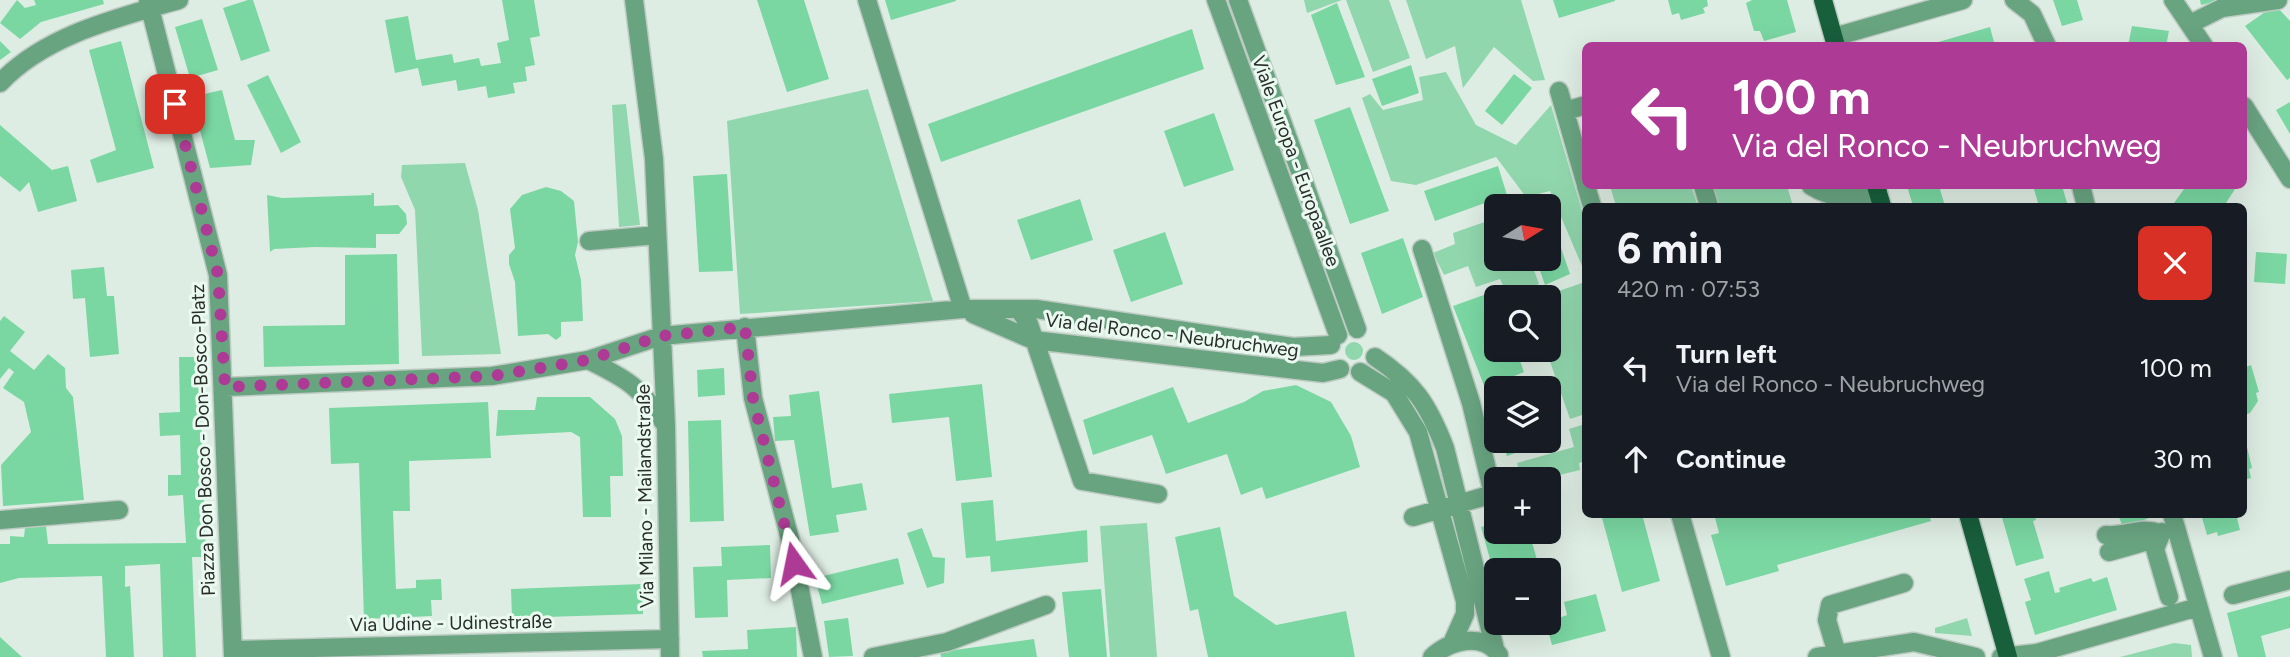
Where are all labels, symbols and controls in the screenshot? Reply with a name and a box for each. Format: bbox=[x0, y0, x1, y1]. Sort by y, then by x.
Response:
street label: Viale Europa - Europaallee bbox=[1247, 52, 1345, 270]
text: 100 m bbox=[1732, 67, 1871, 126]
icon: left bbox=[1617, 70, 1708, 161]
pin bbox=[145, 74, 205, 134]
icon: arrive bbox=[156, 85, 194, 123]
text: Via del Ronco - Neubruchweg bbox=[1732, 127, 2162, 165]
north arrow bbox=[1484, 194, 1561, 271]
map controls bbox=[1484, 194, 1561, 635]
text: 6 min bbox=[1617, 223, 1723, 274]
button: close bbox=[2138, 226, 2212, 300]
text: 420 m · 07:53 bbox=[1617, 275, 1760, 303]
street label: Piazza Don Bosco - Don-Bosco-Platz bbox=[186, 284, 220, 596]
button: search bbox=[1484, 285, 1561, 362]
street label: Via del Ronco - Neubruchweg bbox=[1044, 308, 1300, 362]
text: Turn left bbox=[1676, 338, 1777, 370]
icon: left bbox=[1617, 349, 1655, 387]
text: 100 m bbox=[2139, 352, 2212, 384]
text: Via del Ronco - Neubruchweg bbox=[1676, 370, 1985, 398]
button: layers bbox=[1484, 376, 1561, 453]
street label: Via Milano - Mailandstraße bbox=[632, 384, 658, 608]
icon: ahead bbox=[1617, 440, 1655, 478]
text: Continue bbox=[1676, 443, 1786, 475]
text: 30 m bbox=[2153, 443, 2212, 475]
button: + bbox=[1484, 467, 1561, 544]
position arrow bbox=[757, 526, 831, 600]
button: − bbox=[1484, 558, 1561, 635]
street label: Via Udine - Udinestraße bbox=[350, 610, 552, 636]

